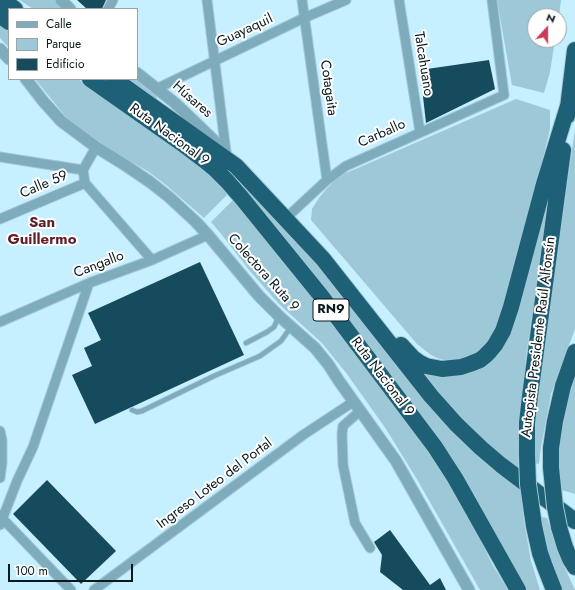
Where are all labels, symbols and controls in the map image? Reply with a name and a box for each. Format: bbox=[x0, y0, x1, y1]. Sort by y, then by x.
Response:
legend bbox=[8, 8, 138, 80]
north arrow bbox=[527, 8, 567, 48]
text: N bbox=[544, 9, 558, 27]
street label: Guayaquil bbox=[214, 11, 276, 51]
text: Calle bbox=[46, 15, 72, 33]
street label: Talcahuano bbox=[410, 31, 436, 97]
text: Parque bbox=[46, 35, 81, 53]
text: Edificio bbox=[46, 55, 85, 73]
street label: Cotagaita bbox=[316, 59, 340, 117]
street label: Húsares bbox=[169, 78, 215, 122]
street label: Ruta Nacional 9 bbox=[126, 100, 212, 170]
street label: Carballo bbox=[356, 116, 408, 152]
street label: Calle 59 bbox=[18, 167, 70, 203]
district label: San Guillermo bbox=[8, 214, 76, 249]
street label: Colectora Ruta 9 bbox=[224, 231, 302, 315]
street label: Autopista Presidente Raúl Alfonsín bbox=[518, 236, 560, 438]
street label: Cangallo bbox=[71, 248, 127, 282]
road number: RN9 bbox=[313, 299, 349, 321]
street label: Ruta Nacional 9 bbox=[347, 334, 417, 420]
street label: Ingreso Loteo del Portal bbox=[154, 435, 276, 533]
scale bar bbox=[10, 556, 135, 582]
text: 100 m bbox=[15, 562, 48, 580]

